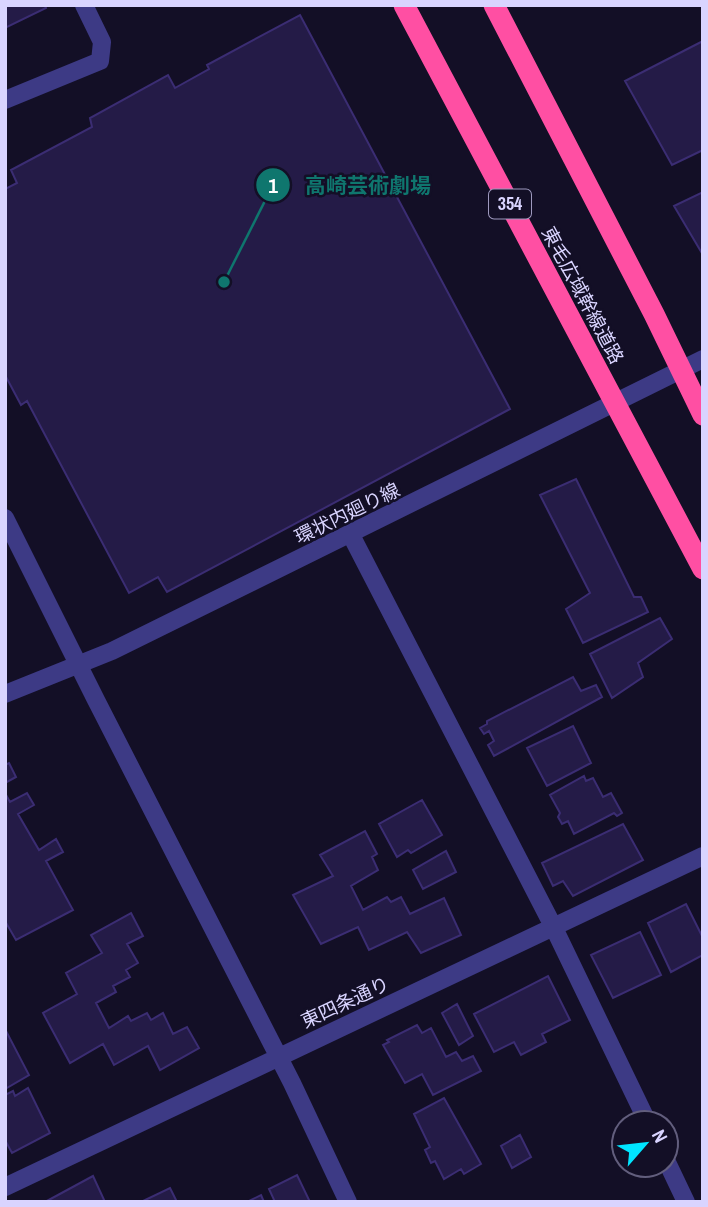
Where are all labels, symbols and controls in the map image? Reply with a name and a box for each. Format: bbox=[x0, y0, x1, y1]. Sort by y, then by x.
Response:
callout: 高崎芸術劇場 bbox=[256, 164, 445, 206]
text: 1 bbox=[268, 171, 278, 200]
text: 高崎芸術劇場 bbox=[305, 171, 431, 200]
road number: 354 bbox=[489, 190, 531, 218]
street label: 東毛広域幹線道路 bbox=[536, 222, 630, 368]
street label: 環状内廻り線 bbox=[290, 476, 404, 550]
street label: 東四条通り bbox=[296, 970, 394, 1034]
north arrow bbox=[610, 1109, 680, 1179]
text: N bbox=[646, 1125, 674, 1147]

